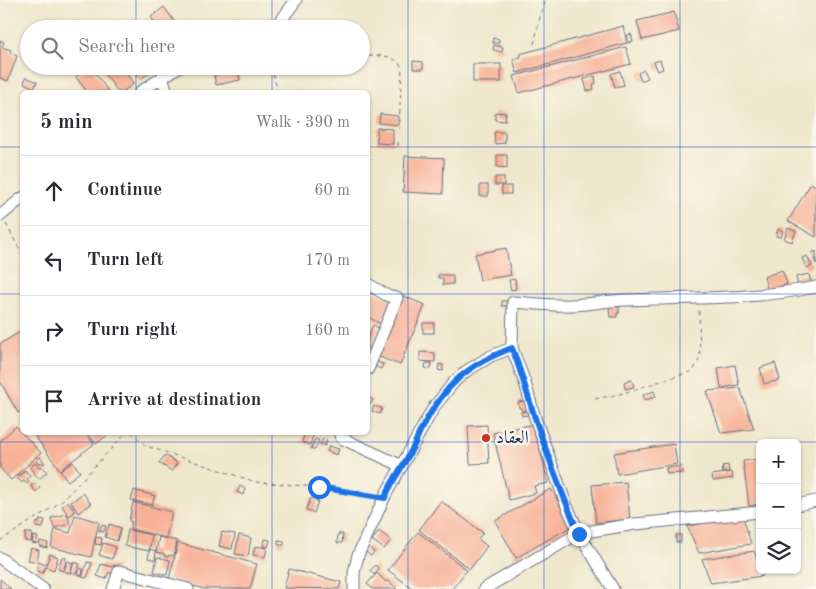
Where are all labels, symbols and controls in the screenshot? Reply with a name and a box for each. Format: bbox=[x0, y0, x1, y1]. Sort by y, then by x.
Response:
search box bbox=[20, 20, 370, 75]
icon: search bbox=[38, 34, 66, 62]
text: Search here bbox=[78, 38, 175, 57]
text: 5 min bbox=[40, 112, 93, 133]
text: Walk · 390 m bbox=[255, 115, 350, 131]
icon: ahead bbox=[40, 177, 68, 205]
text: Continue bbox=[87, 181, 162, 200]
text: 60 m bbox=[314, 183, 350, 199]
icon: left bbox=[40, 247, 68, 275]
text: Turn left bbox=[87, 251, 164, 270]
text: 170 m bbox=[305, 253, 350, 269]
icon: right bbox=[40, 317, 68, 345]
text: Turn right bbox=[87, 321, 177, 340]
text: 160 m bbox=[305, 323, 350, 339]
icon: arrive bbox=[40, 387, 68, 415]
text: Arrive at destination bbox=[87, 391, 261, 410]
place label: العقاد bbox=[496, 429, 529, 447]
marker: العقاد bbox=[480, 432, 492, 444]
map controls bbox=[756, 439, 801, 574]
button: + bbox=[756, 439, 801, 484]
route start bbox=[308, 476, 331, 499]
button: − bbox=[756, 484, 801, 529]
route end bbox=[568, 523, 591, 546]
button: layers bbox=[756, 529, 801, 574]

